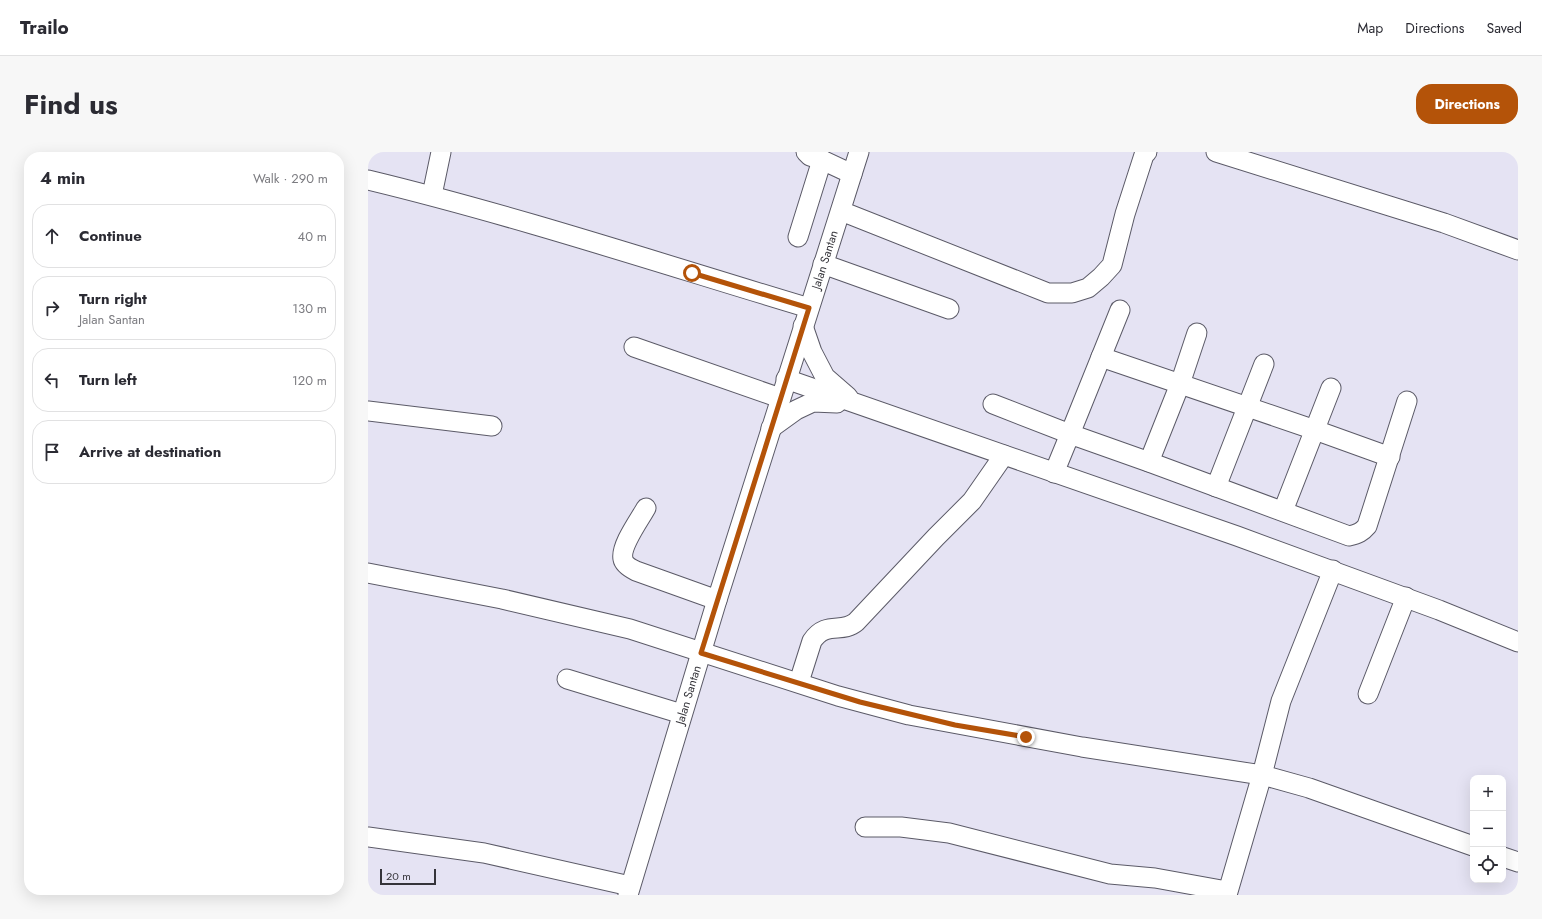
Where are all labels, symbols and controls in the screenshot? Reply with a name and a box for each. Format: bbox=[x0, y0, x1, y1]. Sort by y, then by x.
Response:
text: Trailo bbox=[20, 14, 69, 41]
text: Map bbox=[1357, 18, 1383, 38]
text: Directions bbox=[1405, 18, 1465, 38]
text: Saved bbox=[1487, 18, 1522, 38]
text: Find us bbox=[24, 84, 118, 125]
button: Directions bbox=[1416, 84, 1518, 124]
text: 4 min bbox=[40, 166, 85, 190]
text: Walk · 290 m bbox=[253, 169, 328, 188]
icon: ahead bbox=[41, 225, 63, 247]
text: Continue bbox=[79, 225, 142, 247]
text: 40 m bbox=[298, 227, 327, 246]
street label: Jalan Santan bbox=[806, 228, 843, 293]
route start bbox=[683, 264, 701, 282]
text: Turn right bbox=[79, 288, 147, 310]
icon: right bbox=[41, 297, 63, 319]
text: 130 m bbox=[292, 299, 327, 318]
text: Jalan Santan bbox=[79, 310, 145, 329]
icon: left bbox=[41, 369, 63, 391]
text: Turn left bbox=[79, 369, 137, 391]
text: 120 m bbox=[292, 371, 327, 390]
icon: arrive bbox=[41, 441, 63, 463]
text: Arrive at destination bbox=[79, 441, 221, 463]
street label: Jalan Santan bbox=[670, 663, 706, 729]
route end bbox=[1017, 728, 1035, 746]
map controls bbox=[1470, 775, 1506, 883]
button: + bbox=[1470, 775, 1506, 811]
button: − bbox=[1470, 811, 1506, 847]
button: locate bbox=[1470, 847, 1506, 883]
scale bar bbox=[380, 867, 436, 886]
text: 20 m bbox=[386, 868, 411, 884]

